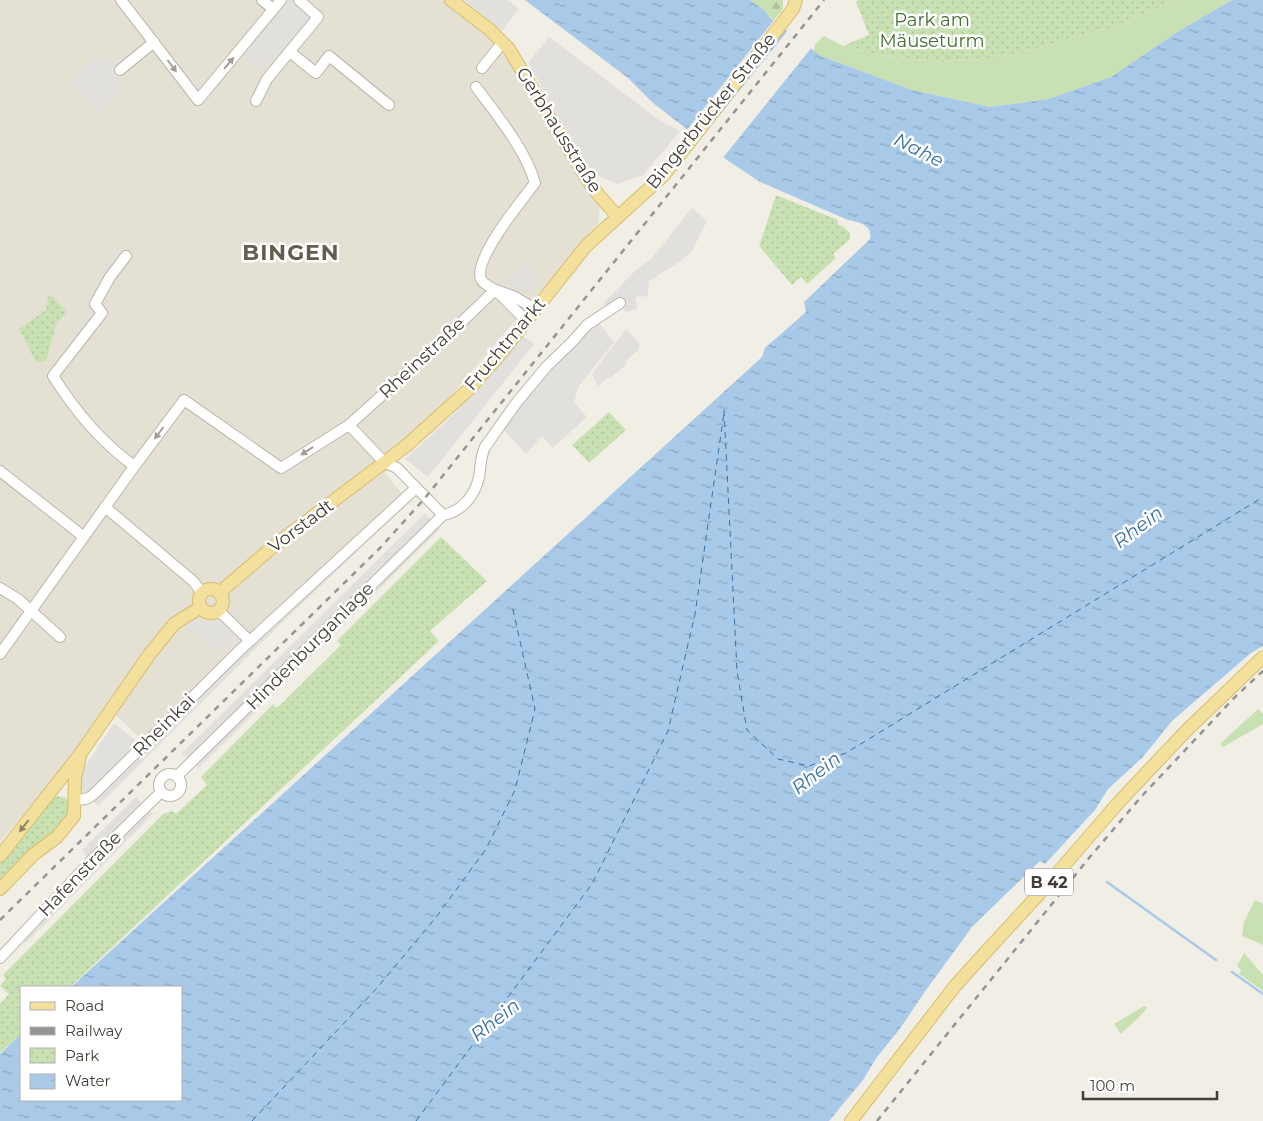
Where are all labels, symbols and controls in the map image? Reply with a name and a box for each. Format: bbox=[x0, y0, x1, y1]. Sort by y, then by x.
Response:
park label: Park am Mäuseturm bbox=[879, 9, 985, 52]
street label: Bingerbrücker Straße bbox=[641, 29, 781, 193]
one-way arrow bbox=[223, 56, 234, 69]
one-way arrow bbox=[167, 59, 177, 73]
street label: Gerbhausstraße bbox=[512, 63, 607, 197]
water label: Nahe bbox=[890, 128, 948, 172]
district label: BINGEN bbox=[242, 239, 340, 266]
street label: Fruchtmarkt bbox=[460, 293, 550, 395]
street label: Rheinstraße bbox=[375, 313, 470, 403]
one-way arrow bbox=[154, 426, 164, 440]
one-way arrow bbox=[301, 446, 314, 455]
street label: Vorstadt bbox=[264, 494, 338, 558]
water label: Rhein bbox=[1109, 501, 1167, 553]
street label: Hindenburganlage bbox=[241, 577, 379, 715]
street label: Rheinkai bbox=[128, 689, 200, 761]
water label: Rhein bbox=[787, 747, 845, 799]
one-way arrow bbox=[18, 819, 29, 832]
street label: Hafenstraße bbox=[34, 827, 126, 921]
road number: B 42 bbox=[1025, 869, 1073, 896]
legend bbox=[20, 986, 182, 1101]
water label: Rhein bbox=[466, 994, 524, 1046]
text: Road bbox=[65, 996, 104, 1015]
text: Railway bbox=[65, 1021, 123, 1040]
text: Park bbox=[65, 1046, 99, 1065]
scale bar bbox=[1083, 1068, 1217, 1100]
text: Water bbox=[65, 1071, 111, 1090]
text: 100 m bbox=[1090, 1076, 1135, 1095]

